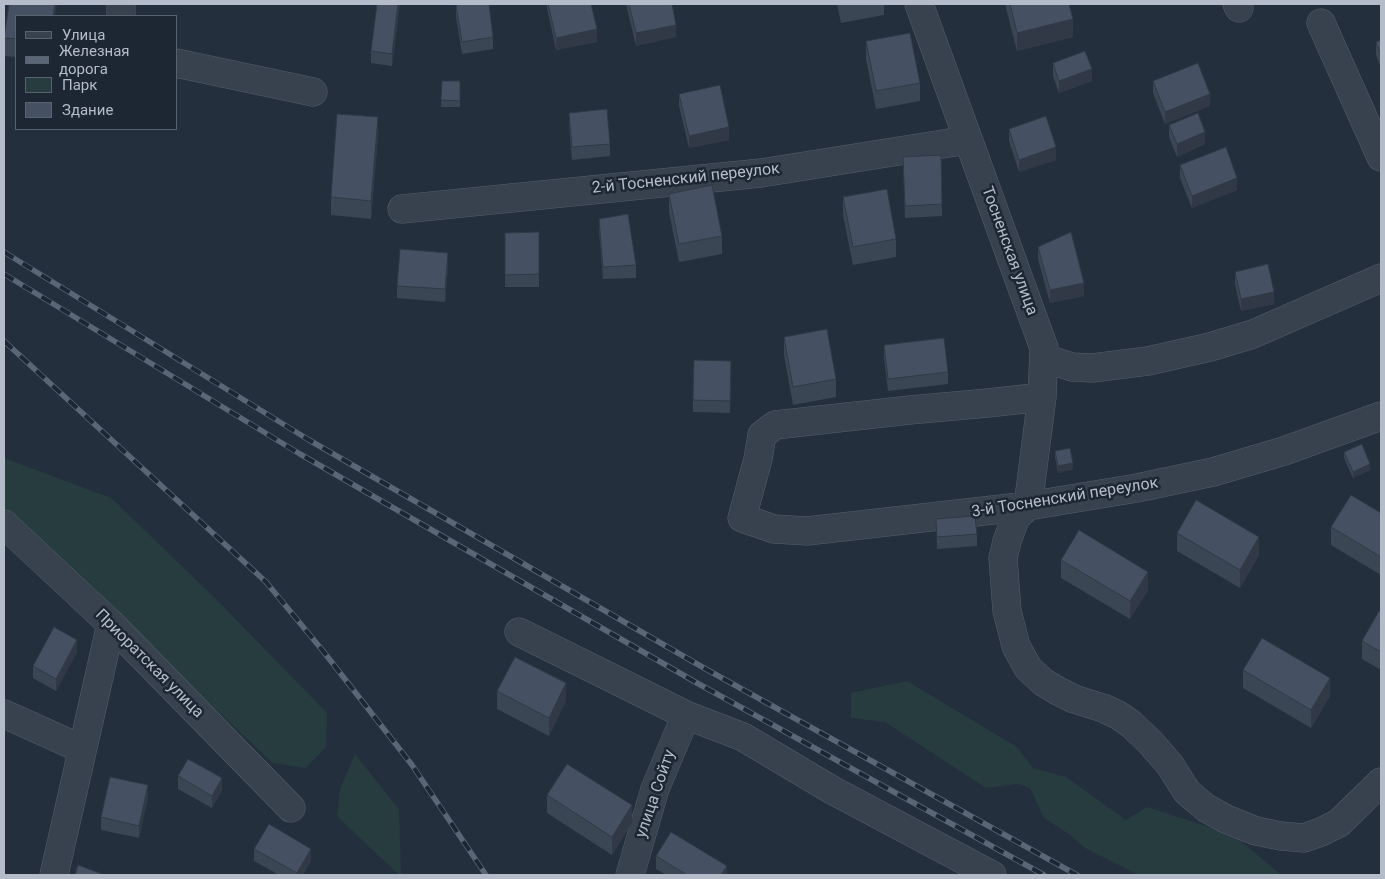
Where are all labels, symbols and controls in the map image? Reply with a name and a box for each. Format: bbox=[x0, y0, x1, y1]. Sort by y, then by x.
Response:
legend bbox=[15, 15, 178, 130]
text: Улица bbox=[62, 26, 105, 44]
text: Железная дорога bbox=[59, 42, 130, 78]
text: Парк bbox=[62, 76, 97, 94]
text: Здание bbox=[62, 101, 113, 119]
street label: 2-й Тосненский переулок bbox=[591, 160, 781, 198]
street label: Тосненская улица bbox=[977, 184, 1041, 318]
street label: 3-й Тосненский переулок bbox=[970, 474, 1160, 522]
street label: Приоратская улица bbox=[91, 606, 207, 722]
street label: улица Сойту bbox=[632, 747, 680, 841]

